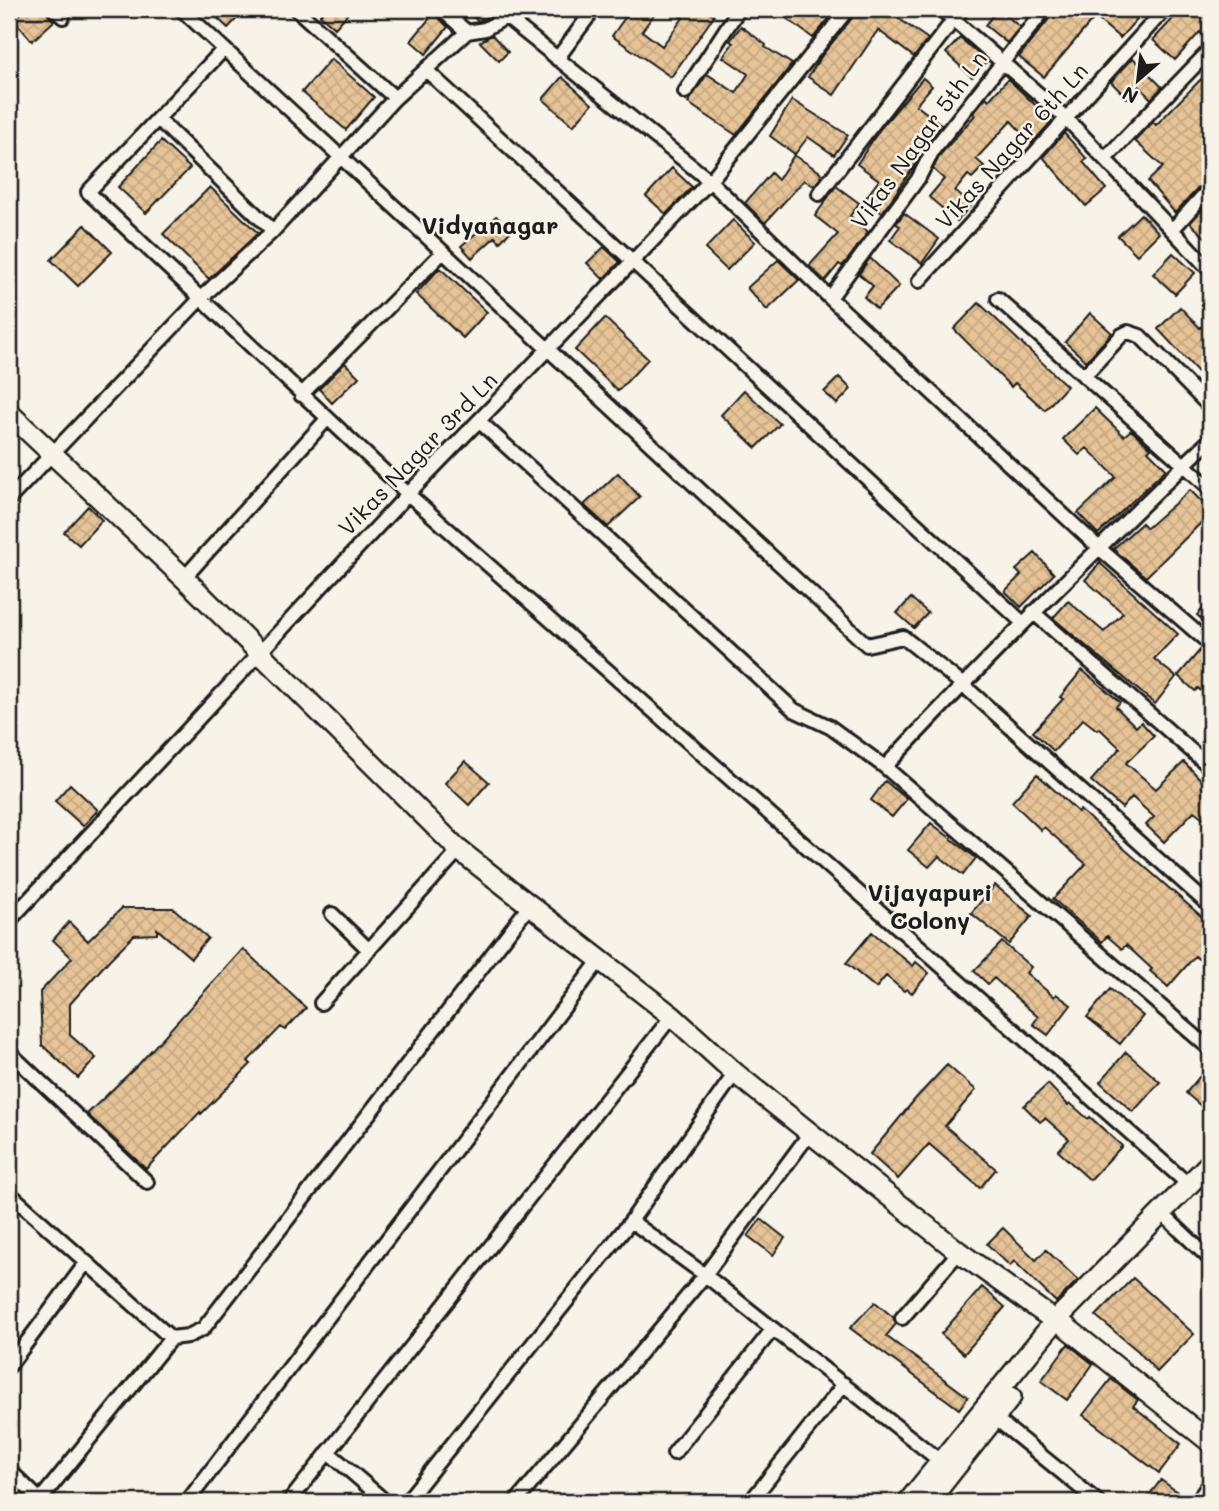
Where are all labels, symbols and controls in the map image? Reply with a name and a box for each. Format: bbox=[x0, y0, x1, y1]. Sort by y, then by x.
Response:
street label: Vikas Nagar 5th Ln bbox=[843, 44, 993, 235]
north arrow bbox=[1104, 46, 1174, 116]
street label: Vikas Nagar 6th Ln bbox=[929, 56, 1094, 235]
text: N bbox=[1118, 81, 1142, 110]
district label: Vidyanagar bbox=[422, 209, 559, 240]
street label: Vikas Nagar 3rd Ln bbox=[331, 365, 503, 542]
district label: Vijayapuri Colony bbox=[868, 876, 992, 935]

